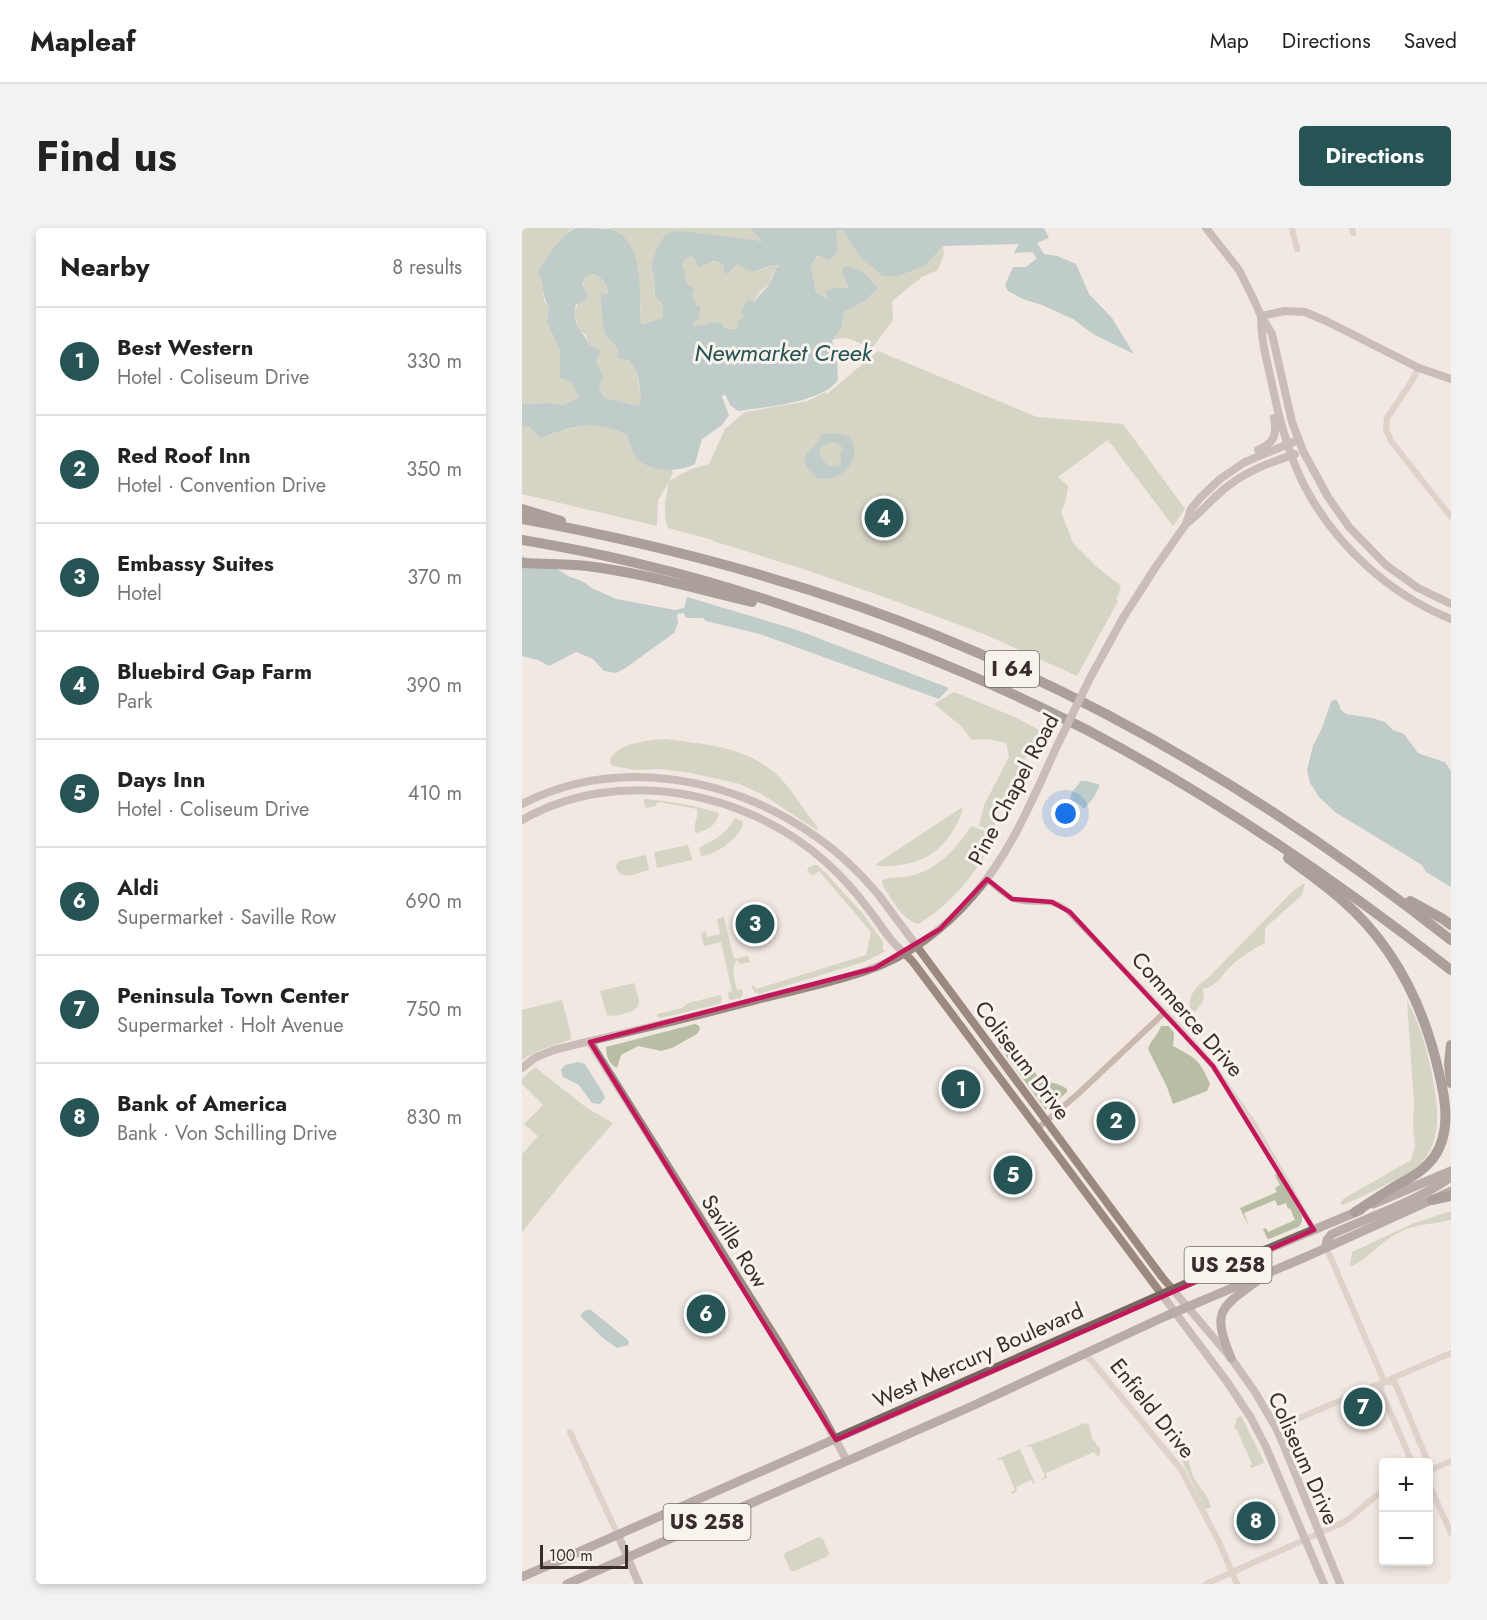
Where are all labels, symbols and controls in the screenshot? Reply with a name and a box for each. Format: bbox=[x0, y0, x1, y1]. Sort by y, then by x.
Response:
text: Mapleaf bbox=[30, 21, 136, 62]
text: Map bbox=[1210, 26, 1249, 56]
text: Directions bbox=[1282, 26, 1371, 56]
text: Saved bbox=[1404, 26, 1457, 56]
text: Find us bbox=[36, 126, 177, 187]
button: Directions bbox=[1299, 126, 1451, 186]
text: Nearby bbox=[60, 248, 149, 286]
text: 8 results bbox=[392, 253, 462, 282]
text: Best Western bbox=[117, 331, 253, 363]
water label: Newmarket Creek bbox=[694, 335, 873, 370]
text: 1 bbox=[74, 347, 85, 376]
text: 330 m bbox=[407, 347, 462, 376]
text: Hotel · Coliseum Drive bbox=[117, 363, 309, 392]
text: Red Roof Inn bbox=[117, 439, 251, 471]
text: 2 bbox=[73, 455, 86, 484]
text: 350 m bbox=[406, 455, 462, 484]
text: Hotel · Convention Drive bbox=[117, 471, 326, 500]
pin: 4 bbox=[864, 496, 904, 540]
text: Embassy Suites bbox=[117, 547, 274, 579]
text: 3 bbox=[73, 563, 86, 592]
text: 370 m bbox=[407, 563, 462, 592]
text: Hotel bbox=[117, 579, 162, 608]
road number: I 64 bbox=[985, 651, 1039, 687]
text: Bluebird Gap Farm bbox=[117, 655, 312, 687]
text: 4 bbox=[73, 671, 86, 700]
text: 390 m bbox=[406, 671, 462, 700]
text: Park bbox=[117, 687, 153, 716]
street label: Pine Chapel Road bbox=[960, 708, 1066, 870]
text: Days Inn bbox=[117, 763, 205, 795]
text: 5 bbox=[73, 779, 86, 808]
text: 410 m bbox=[408, 779, 462, 808]
text: Hotel · Coliseum Drive bbox=[117, 795, 309, 824]
your location bbox=[1051, 799, 1080, 828]
text: Aldi bbox=[117, 871, 159, 903]
text: 6 bbox=[73, 887, 86, 916]
text: 690 m bbox=[405, 887, 462, 916]
pin: 3 bbox=[736, 902, 774, 946]
text: Supermarket · Saville Row bbox=[117, 903, 336, 932]
street label: Commerce Drive bbox=[1124, 944, 1252, 1084]
text: Peninsula Town Center bbox=[117, 979, 349, 1011]
street label: Coliseum Drive bbox=[967, 994, 1079, 1126]
text: 7 bbox=[73, 995, 86, 1024]
text: 750 m bbox=[407, 995, 462, 1024]
text: Supermarket · Holt Avenue bbox=[117, 1011, 344, 1040]
pin: 1 bbox=[942, 1066, 980, 1112]
text: Bank of America bbox=[117, 1087, 287, 1119]
pin: 2 bbox=[1096, 1098, 1136, 1144]
text: 8 bbox=[73, 1103, 86, 1132]
text: 830 m bbox=[407, 1103, 462, 1132]
text: Bank · Von Schilling Drive bbox=[117, 1119, 337, 1148]
pin: 5 bbox=[994, 1152, 1032, 1198]
street label: Saville Row bbox=[694, 1188, 776, 1294]
road number: US 258 bbox=[1184, 1247, 1272, 1283]
pin: 6 bbox=[686, 1292, 726, 1336]
street label: West Mercury Boulevard bbox=[868, 1294, 1088, 1416]
street label: Enfield Drive bbox=[1103, 1351, 1203, 1465]
pin: 7 bbox=[1344, 1384, 1382, 1430]
street label: Coliseum Drive bbox=[1260, 1387, 1348, 1529]
map controls bbox=[1379, 1458, 1433, 1566]
button: + bbox=[1379, 1458, 1433, 1512]
pin: 8 bbox=[1236, 1498, 1276, 1544]
road number: US 258 bbox=[664, 1504, 750, 1540]
button: − bbox=[1379, 1512, 1433, 1566]
scale bar bbox=[540, 1542, 628, 1570]
text: 100 m bbox=[549, 1544, 593, 1567]

